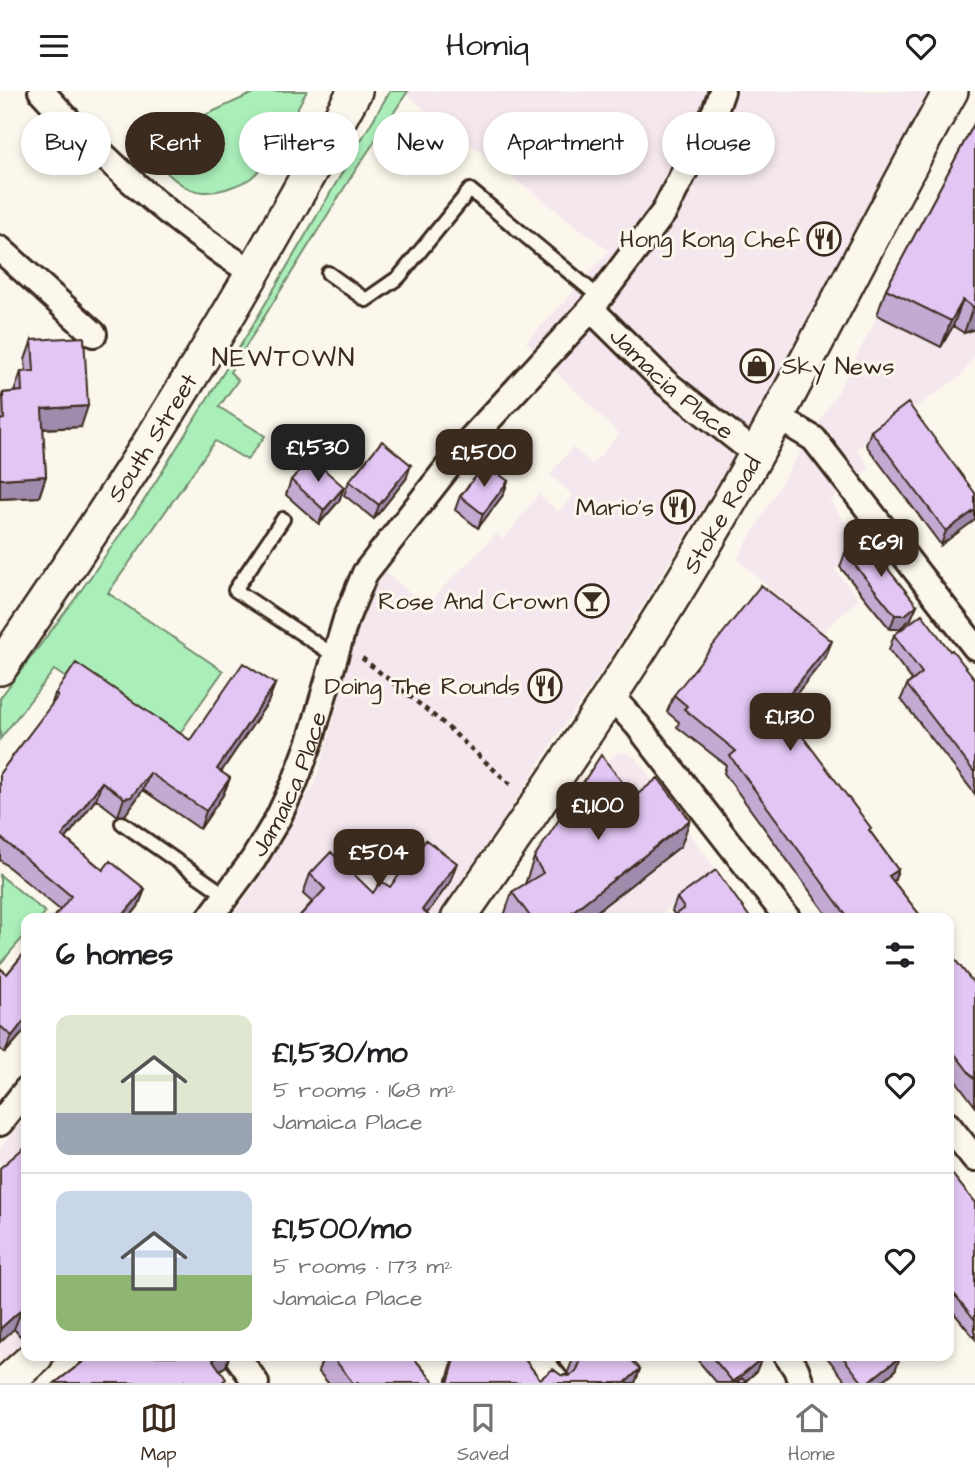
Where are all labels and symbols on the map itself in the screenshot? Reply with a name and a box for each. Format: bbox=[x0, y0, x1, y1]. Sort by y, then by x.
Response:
restaurant icon: Hong Kong Chef bbox=[805, 220, 843, 258]
place label: Hong Kong Chef bbox=[620, 223, 801, 258]
street label: Jamacia Place bbox=[601, 320, 741, 448]
district label: NEWTOWN bbox=[212, 340, 356, 376]
shop icon: Sky News bbox=[738, 347, 776, 385]
place label: Sky News bbox=[782, 350, 894, 385]
street label: South Street bbox=[99, 367, 207, 509]
pin: £1,530 bbox=[261, 425, 375, 484]
pin: £1,500 bbox=[427, 429, 541, 489]
street label: Stoke Road bbox=[675, 450, 770, 580]
restaurant icon: Mario's bbox=[659, 488, 697, 526]
place label: Mario's bbox=[576, 491, 654, 525]
pin: £691 bbox=[840, 519, 922, 579]
bar icon: Rose And Crown bbox=[573, 582, 611, 620]
place label: Rose And Crown bbox=[378, 585, 568, 619]
restaurant icon: Doing The Rounds bbox=[526, 667, 564, 705]
place label: Doing The Rounds bbox=[325, 670, 520, 705]
pin: £1,130 bbox=[733, 693, 847, 753]
street label: Jamaica Place bbox=[243, 708, 336, 864]
pin: £1,100 bbox=[541, 783, 655, 842]
pin: £504 bbox=[338, 829, 420, 889]

